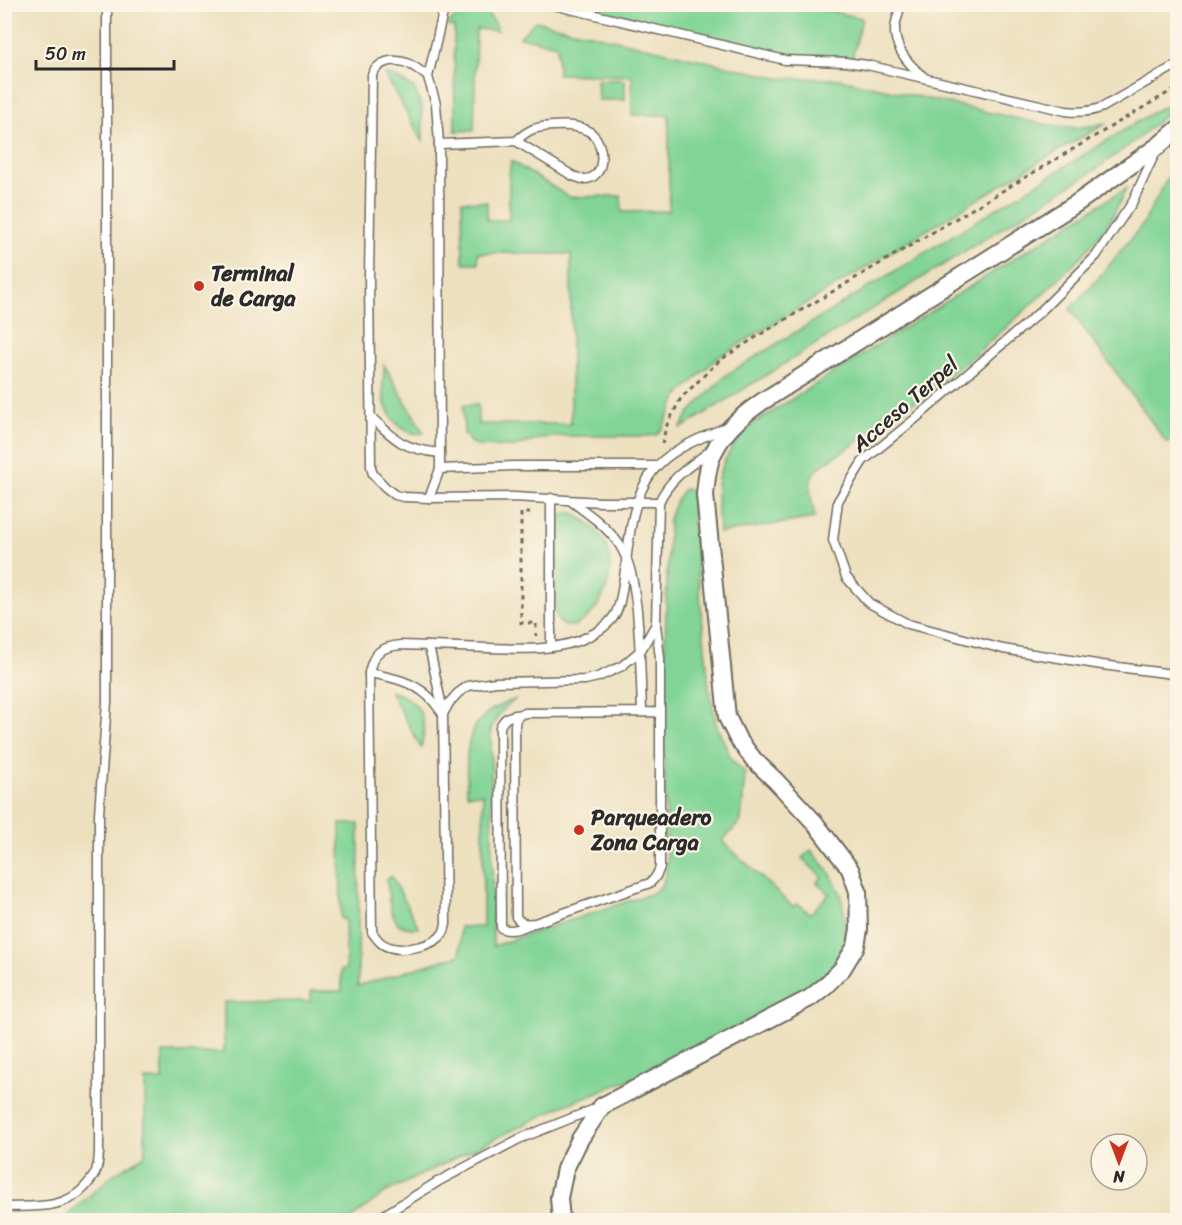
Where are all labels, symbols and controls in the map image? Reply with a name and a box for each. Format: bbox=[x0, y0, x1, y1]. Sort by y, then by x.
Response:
scale bar bbox=[36, 33, 174, 71]
text: 50 m bbox=[45, 38, 86, 70]
place label: Terminal de Carga bbox=[211, 254, 297, 318]
marker: Terminal de Carga bbox=[192, 279, 206, 293]
street label: Acceso Terpel bbox=[841, 345, 968, 463]
place label: Parqueadero Zona Carga bbox=[590, 798, 711, 862]
marker: Parqueadero Zona Carga bbox=[572, 823, 586, 837]
north arrow bbox=[1089, 1132, 1149, 1192]
text: N bbox=[1113, 1162, 1126, 1191]

